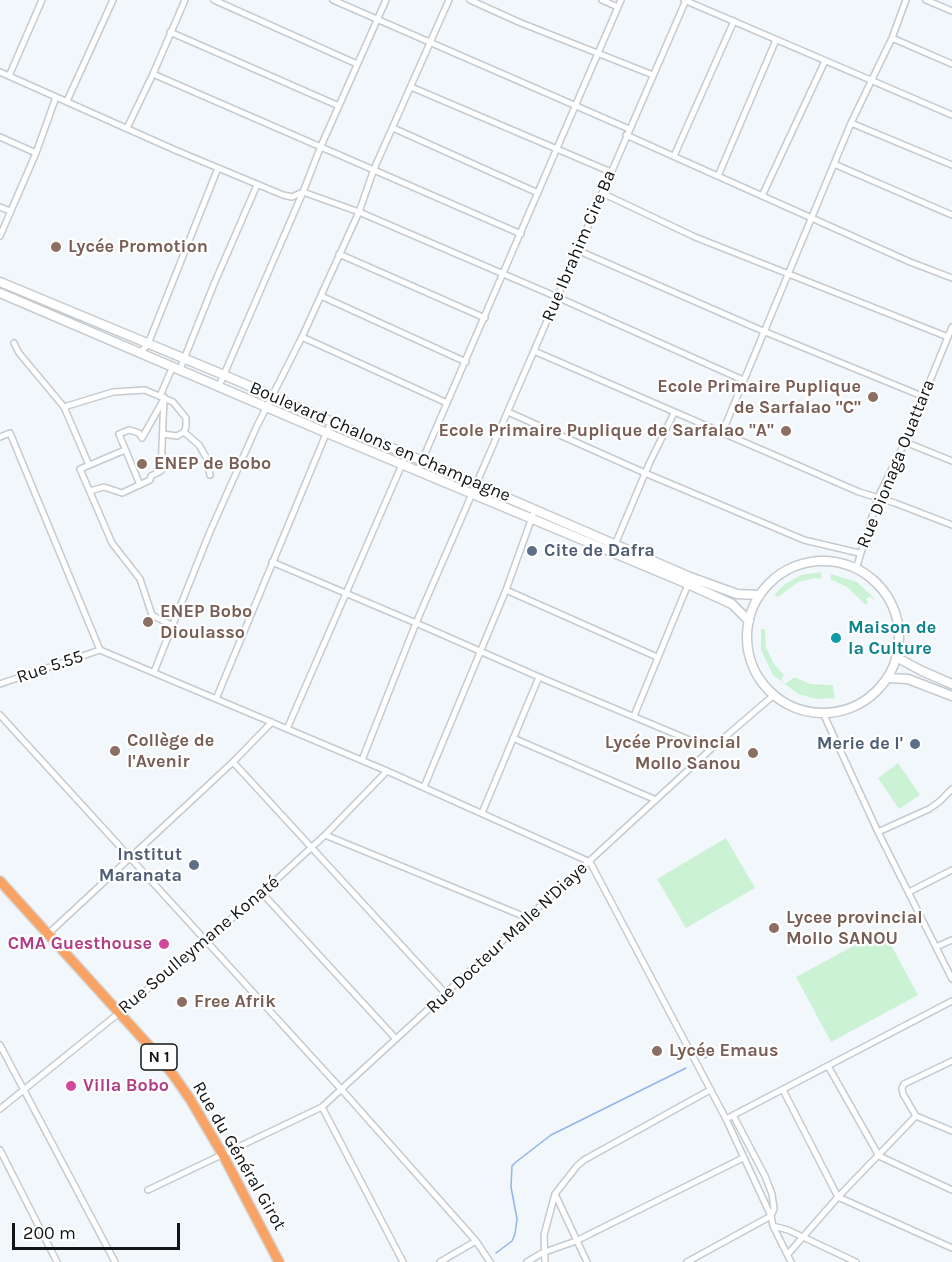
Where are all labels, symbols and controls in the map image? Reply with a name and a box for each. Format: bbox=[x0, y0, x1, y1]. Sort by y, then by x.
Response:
street label: Rue Ibrahim Cire Ba bbox=[537, 167, 621, 325]
place label: Lycée Promotion bbox=[68, 236, 208, 258]
marker: Lycée Promotion bbox=[49, 240, 63, 254]
place label: Ecole Primaire Puplique de Sarfalao "C" bbox=[657, 376, 861, 418]
street label: Boulevard Chalons en Champagne bbox=[246, 377, 514, 507]
street label: Rue Dionaga Ouattara bbox=[852, 377, 940, 551]
marker: Ecole Primaire Puplique de Sarfalao "C" bbox=[866, 390, 880, 404]
place label: Ecole Primaire Puplique de Sarfalao "A" bbox=[438, 420, 774, 442]
marker: Ecole Primaire Puplique de Sarfalao "A" bbox=[779, 424, 793, 438]
place label: ENEP de Bobo bbox=[154, 453, 271, 475]
marker: ENEP de Bobo bbox=[135, 457, 149, 471]
place label: Cite de Dafra bbox=[544, 540, 655, 562]
marker: Cite de Dafra bbox=[525, 544, 539, 558]
place label: ENEP Bobo Dioulasso bbox=[160, 601, 252, 644]
marker: ENEP Bobo Dioulasso bbox=[141, 615, 155, 629]
place label: Maison de la Culture bbox=[848, 617, 936, 660]
marker: Maison de la Culture bbox=[829, 631, 843, 645]
street label: Rue 5.55 bbox=[14, 646, 86, 688]
place label: Collège de l'Avenir bbox=[127, 730, 214, 772]
place label: Lycée Provincial Mollo Sanou bbox=[605, 732, 741, 774]
place label: Merie de l' bbox=[817, 733, 903, 755]
marker: Merie de l' bbox=[908, 737, 922, 751]
marker: Collège de l'Avenir bbox=[108, 744, 122, 758]
marker: Lycée Provincial Mollo Sanou bbox=[746, 746, 760, 760]
place label: Institut Maranata bbox=[99, 844, 182, 886]
marker: Institut Maranata bbox=[187, 858, 201, 872]
street label: Rue Docteur Malle N'Diaye bbox=[422, 858, 592, 1018]
street label: Rue Soulleymane Konaté bbox=[114, 871, 284, 1019]
place label: Lycee provincial Mollo SANOU bbox=[786, 907, 923, 950]
marker: Lycee provincial Mollo SANOU bbox=[767, 921, 781, 935]
place label: CMA Guesthouse bbox=[8, 933, 152, 955]
marker: CMA Guesthouse bbox=[157, 937, 171, 951]
place label: Free Afrik bbox=[194, 991, 276, 1013]
marker: Free Afrik bbox=[175, 995, 189, 1009]
place label: Lycée Emaus bbox=[669, 1040, 778, 1062]
road number: N 1 bbox=[141, 1044, 177, 1070]
marker: Lycée Emaus bbox=[650, 1044, 664, 1058]
place label: Villa Bobo bbox=[83, 1075, 169, 1097]
street label: Rue du Général Girot bbox=[188, 1078, 290, 1234]
marker: Villa Bobo bbox=[64, 1079, 78, 1093]
scale bar bbox=[15, 1211, 183, 1249]
text: 200 m bbox=[23, 1222, 76, 1244]

